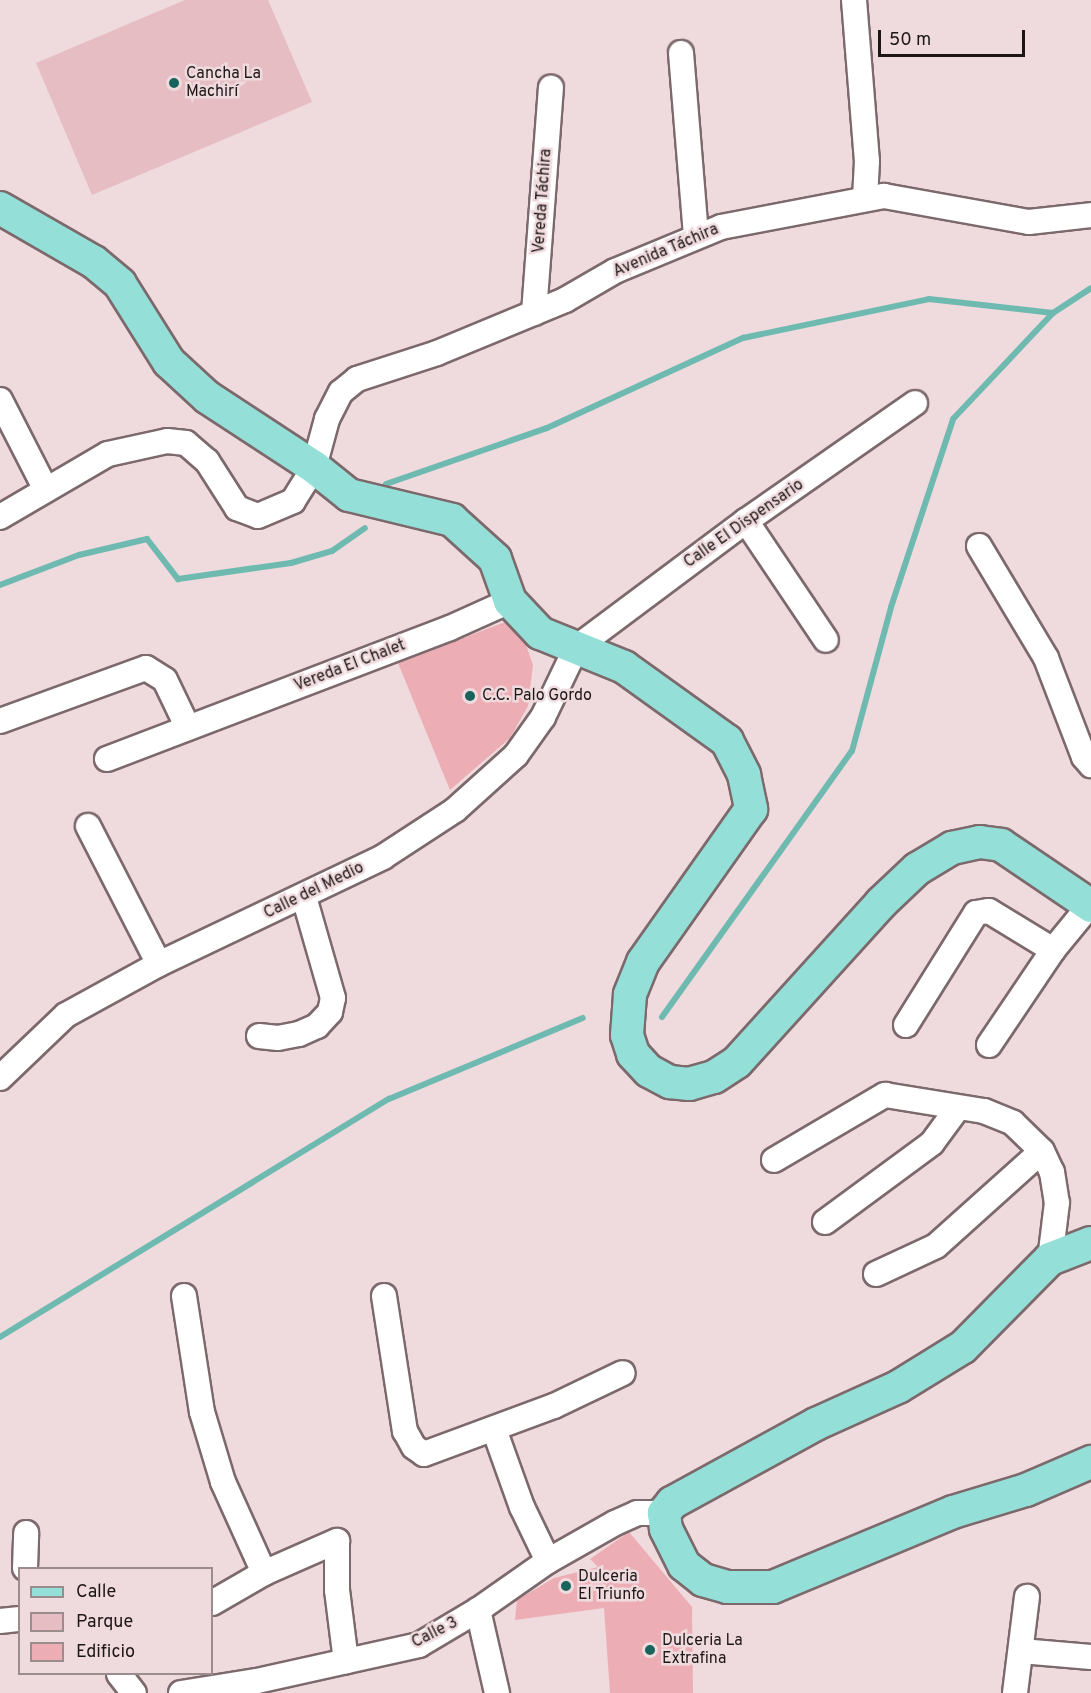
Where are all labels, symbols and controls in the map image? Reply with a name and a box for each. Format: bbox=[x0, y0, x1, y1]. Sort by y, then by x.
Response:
scale bar bbox=[881, 18, 1028, 56]
text: 50 m bbox=[889, 29, 931, 52]
place label: Cancha La Machirí bbox=[186, 64, 261, 102]
marker: Cancha La Machirí bbox=[167, 76, 181, 90]
street label: Vereda Táchira bbox=[530, 148, 556, 254]
street label: Avenida Táchira bbox=[610, 220, 722, 282]
street label: Calle El Dispensario bbox=[680, 475, 808, 573]
street label: Vereda El Chalet bbox=[292, 636, 408, 696]
place label: C.C. Palo Gordo bbox=[482, 686, 592, 706]
marker: C.C. Palo Gordo bbox=[463, 689, 477, 703]
street label: Calle del Medio bbox=[261, 859, 367, 923]
legend bbox=[18, 1567, 213, 1675]
place label: Dulceria El Triunfo bbox=[578, 1567, 646, 1605]
marker: Dulceria El Triunfo bbox=[559, 1579, 573, 1593]
text: Calle bbox=[76, 1581, 116, 1604]
text: Parque bbox=[76, 1611, 133, 1634]
street label: Calle 3 bbox=[409, 1613, 461, 1653]
place label: Dulceria La Extrafina bbox=[662, 1631, 743, 1669]
text: Edificio bbox=[76, 1641, 135, 1664]
marker: Dulceria La Extrafina bbox=[643, 1643, 657, 1657]

